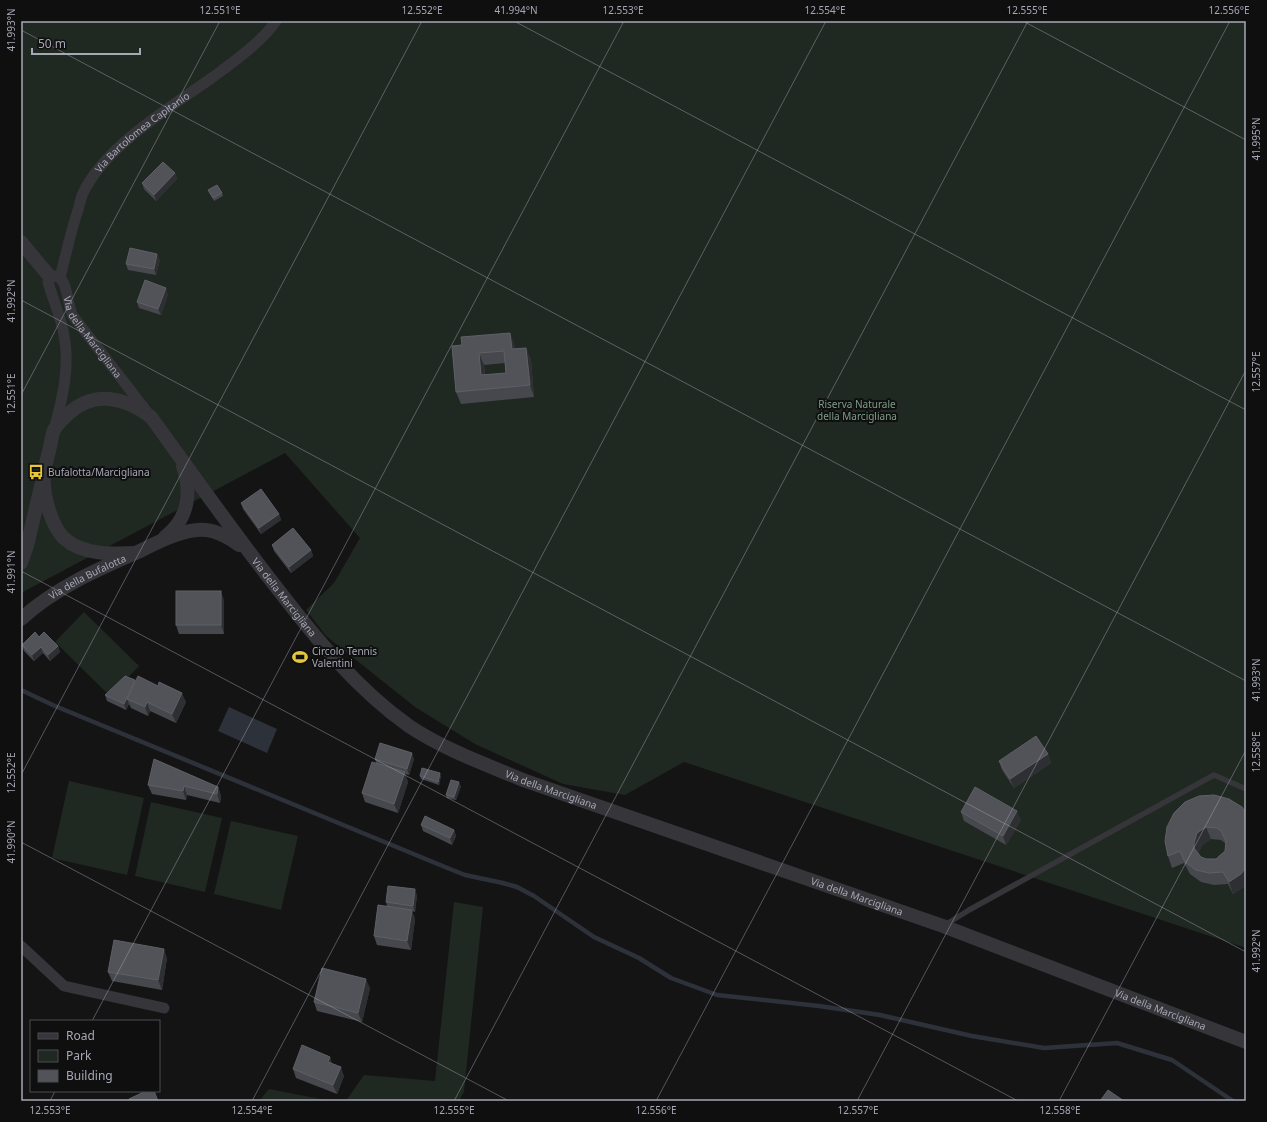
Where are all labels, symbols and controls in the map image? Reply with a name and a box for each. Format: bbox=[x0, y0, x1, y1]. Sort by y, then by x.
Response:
text: 12.551°E bbox=[199, 3, 241, 17]
text: 12.552°E bbox=[401, 3, 443, 17]
text: 41.994°N bbox=[494, 3, 538, 17]
text: 12.553°E bbox=[602, 3, 644, 17]
text: 12.554°E bbox=[804, 3, 846, 17]
text: 12.555°E bbox=[1006, 3, 1048, 17]
text: 12.556°E bbox=[1208, 3, 1250, 17]
text: 41.993°N bbox=[4, 8, 18, 52]
scale bar bbox=[32, 30, 140, 56]
text: 50 m bbox=[38, 35, 66, 52]
street label: Via Bartolomea Capitanio bbox=[91, 89, 192, 175]
text: 41.995°N bbox=[1249, 117, 1263, 161]
text: 41.992°N bbox=[4, 279, 18, 323]
street label: Via della Marcigliana bbox=[61, 295, 125, 381]
text: 12.557°E bbox=[1249, 351, 1263, 393]
text: 12.551°E bbox=[4, 373, 18, 415]
park label: Riserva Naturale della Marcigliana bbox=[817, 397, 897, 423]
bus stop icon: Bufalotta/Marcigliana bbox=[27, 463, 45, 481]
place label: Bufalotta/Marcigliana bbox=[48, 465, 150, 479]
text: 41.991°N bbox=[4, 550, 18, 594]
street label: Via della Bufalotta bbox=[46, 551, 128, 603]
street label: Via della Marcigliana bbox=[249, 555, 320, 640]
place label: Circolo Tennis Valentini bbox=[312, 644, 377, 670]
sports icon: Circolo Tennis Valentini bbox=[291, 648, 309, 666]
text: 41.993°N bbox=[1249, 658, 1263, 702]
text: 12.558°E bbox=[1249, 731, 1263, 773]
text: 12.552°E bbox=[4, 752, 18, 794]
street label: Via della Marcigliana bbox=[503, 766, 599, 812]
text: 41.990°N bbox=[4, 820, 18, 864]
street label: Via della Marcigliana bbox=[809, 874, 905, 919]
text: 41.992°N bbox=[1249, 929, 1263, 973]
street label: Via della Marcigliana bbox=[1113, 985, 1208, 1033]
legend bbox=[30, 1020, 160, 1092]
text: Road bbox=[66, 1027, 95, 1044]
text: Park bbox=[66, 1047, 92, 1064]
text: Building bbox=[66, 1067, 113, 1084]
text: 12.553°E bbox=[29, 1103, 71, 1117]
text: 12.554°E bbox=[231, 1103, 273, 1117]
text: 12.555°E bbox=[433, 1103, 475, 1117]
text: 12.556°E bbox=[635, 1103, 677, 1117]
text: 12.557°E bbox=[837, 1103, 879, 1117]
text: 12.558°E bbox=[1039, 1103, 1081, 1117]

